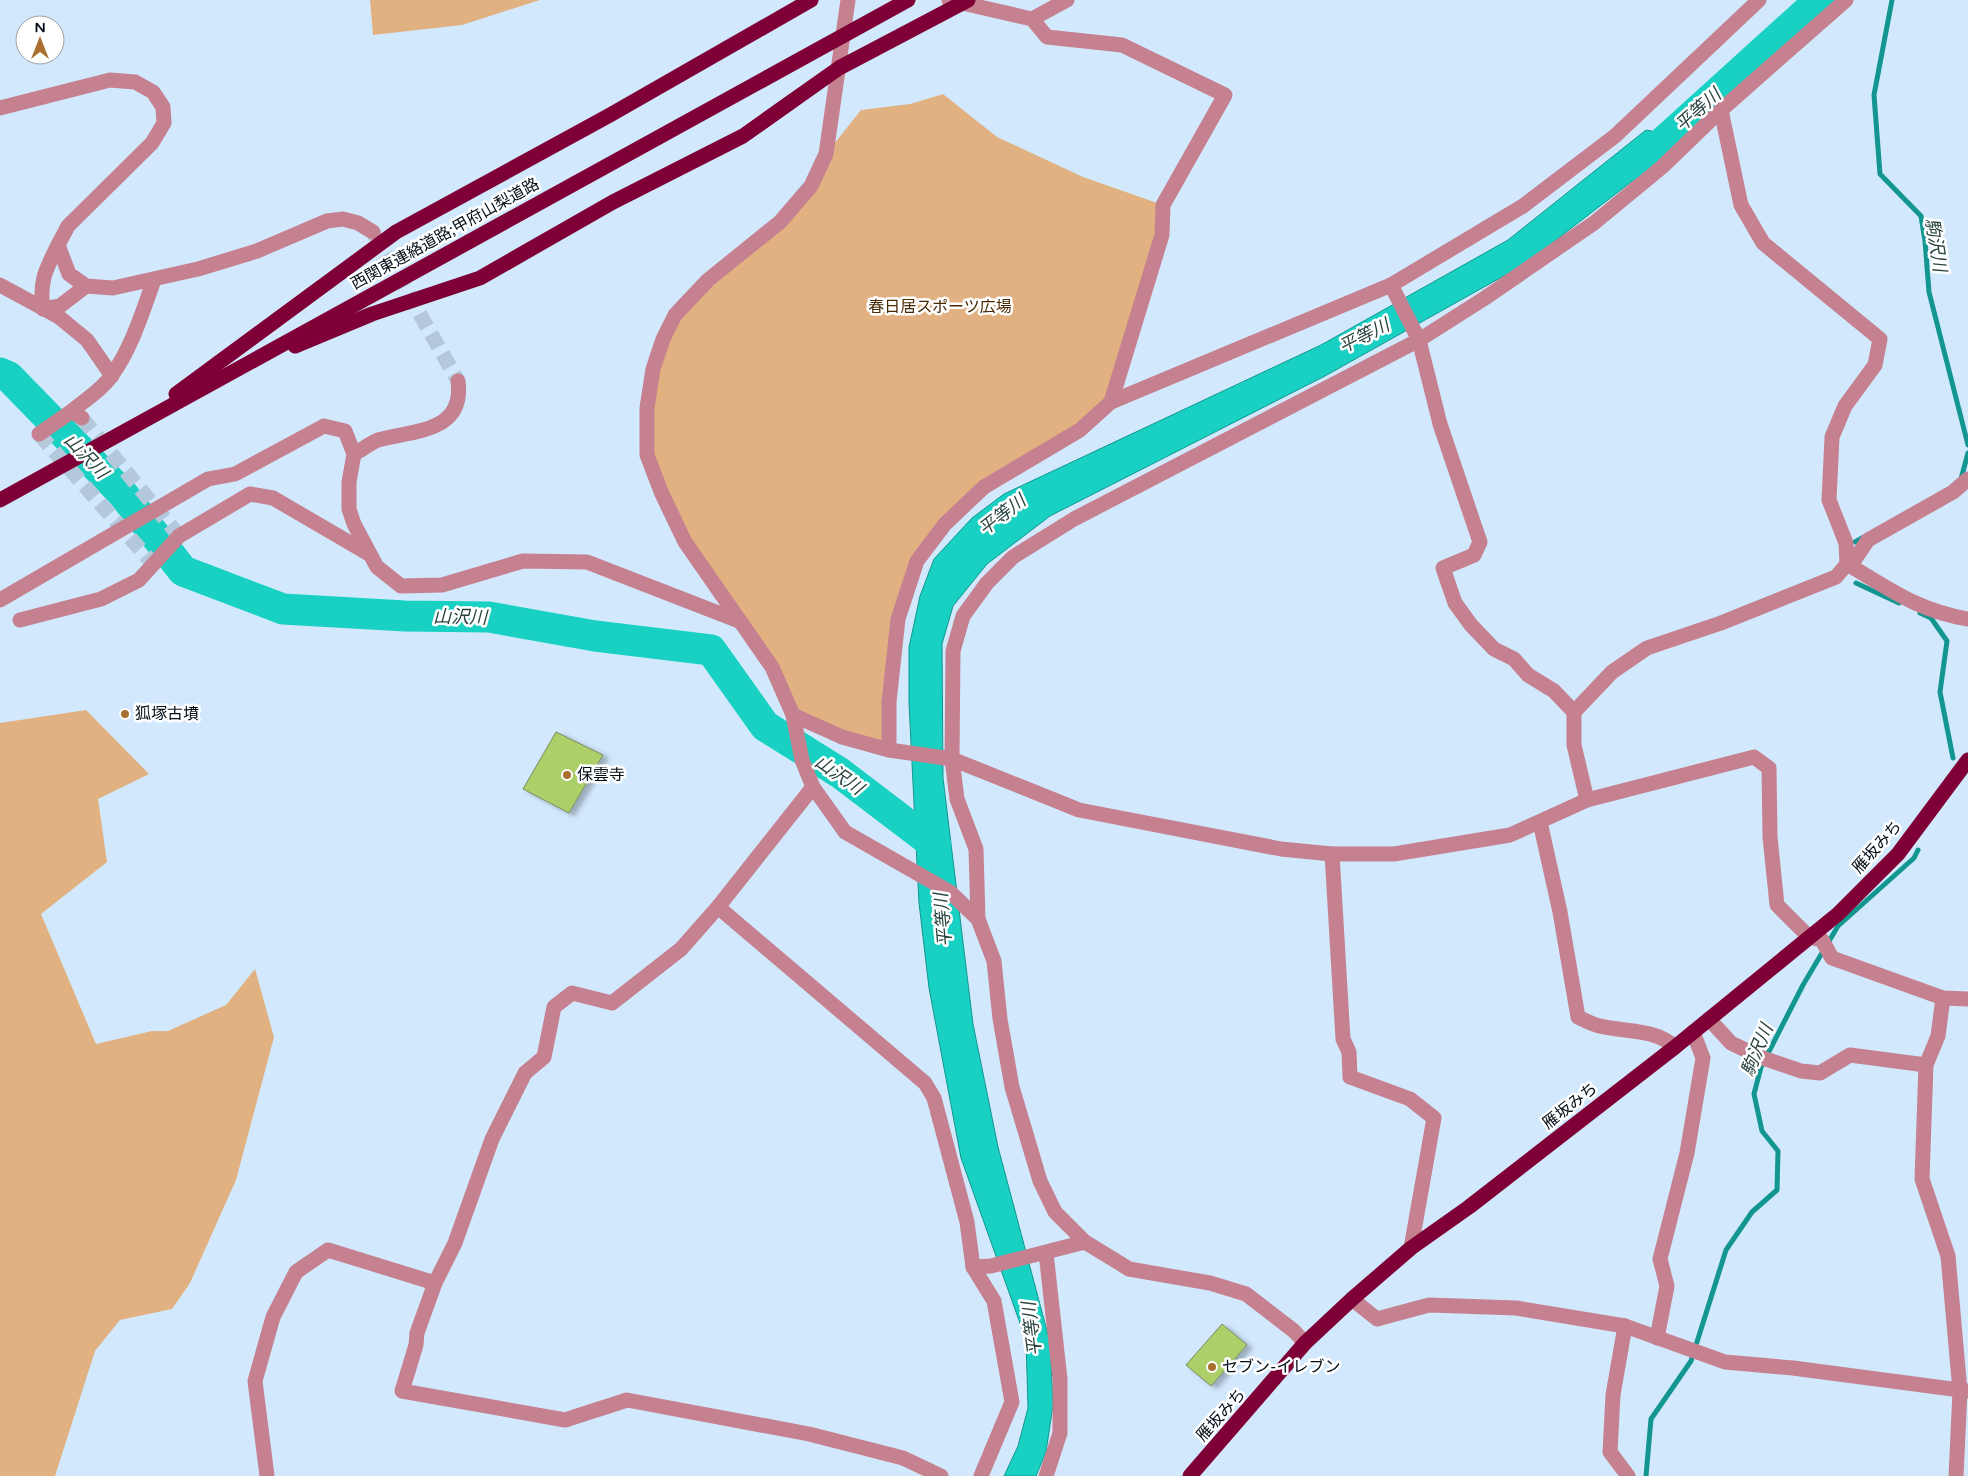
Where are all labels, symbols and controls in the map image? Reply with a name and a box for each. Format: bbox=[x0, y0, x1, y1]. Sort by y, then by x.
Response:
north arrow bbox=[15, 15, 65, 65]
text: N bbox=[34, 19, 46, 36]
water label: 平等川 bbox=[1671, 82, 1727, 136]
street label: 西関東連絡道路;甲府山梨道路 bbox=[347, 174, 543, 294]
water label: 駒沢川 bbox=[1921, 217, 1951, 275]
park label: 春日居スポーツ広場 bbox=[868, 297, 1012, 317]
water label: 平等川 bbox=[1335, 313, 1395, 358]
water label: 山沢川 bbox=[59, 429, 114, 485]
water label: 平等川 bbox=[974, 488, 1032, 540]
water label: 山沢川 bbox=[433, 606, 489, 629]
place label: 狐塚古墳 bbox=[135, 704, 199, 724]
marker: 狐塚古墳 bbox=[119, 708, 131, 720]
water label: 山沢川 bbox=[811, 751, 869, 801]
place label: 保雲寺 bbox=[577, 765, 625, 785]
marker: 保雲寺 bbox=[561, 769, 573, 781]
street label: 雁坂みち bbox=[1848, 817, 1906, 877]
water label: 平等川 bbox=[930, 890, 956, 948]
water label: 駒沢川 bbox=[1736, 1019, 1778, 1079]
street label: 雁坂みち bbox=[1539, 1078, 1601, 1134]
water label: 平等川 bbox=[1018, 1299, 1046, 1357]
place label: セブン-イレブン bbox=[1222, 1357, 1341, 1377]
marker: セブン-イレブン bbox=[1206, 1361, 1218, 1373]
street label: 雁坂みち bbox=[1192, 1385, 1250, 1445]

